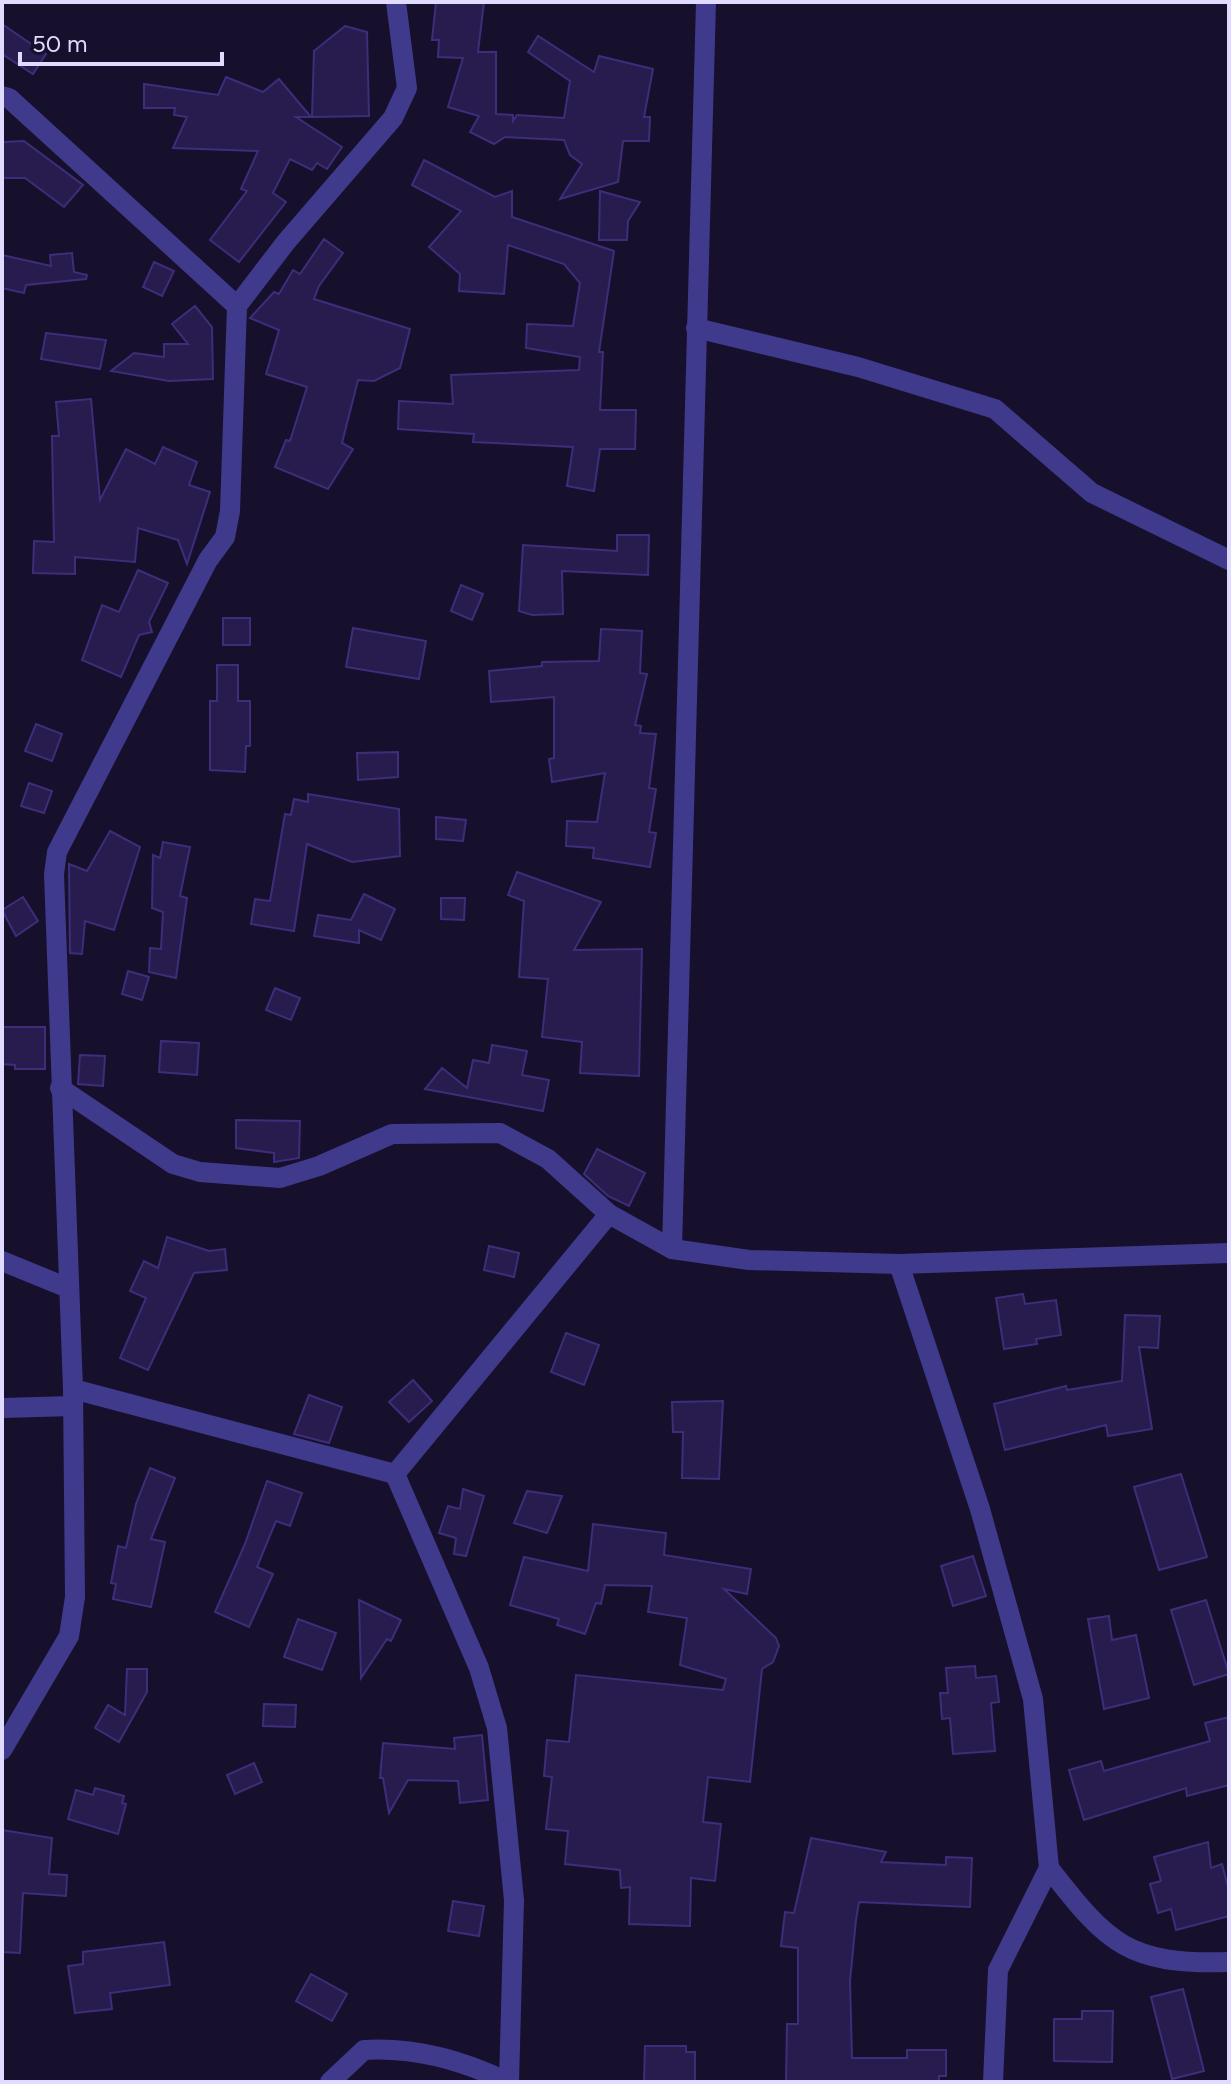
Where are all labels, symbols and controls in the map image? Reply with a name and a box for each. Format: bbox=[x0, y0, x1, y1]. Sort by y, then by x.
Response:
scale bar bbox=[20, 16, 222, 66]
text: 50 m bbox=[32, 29, 88, 58]

